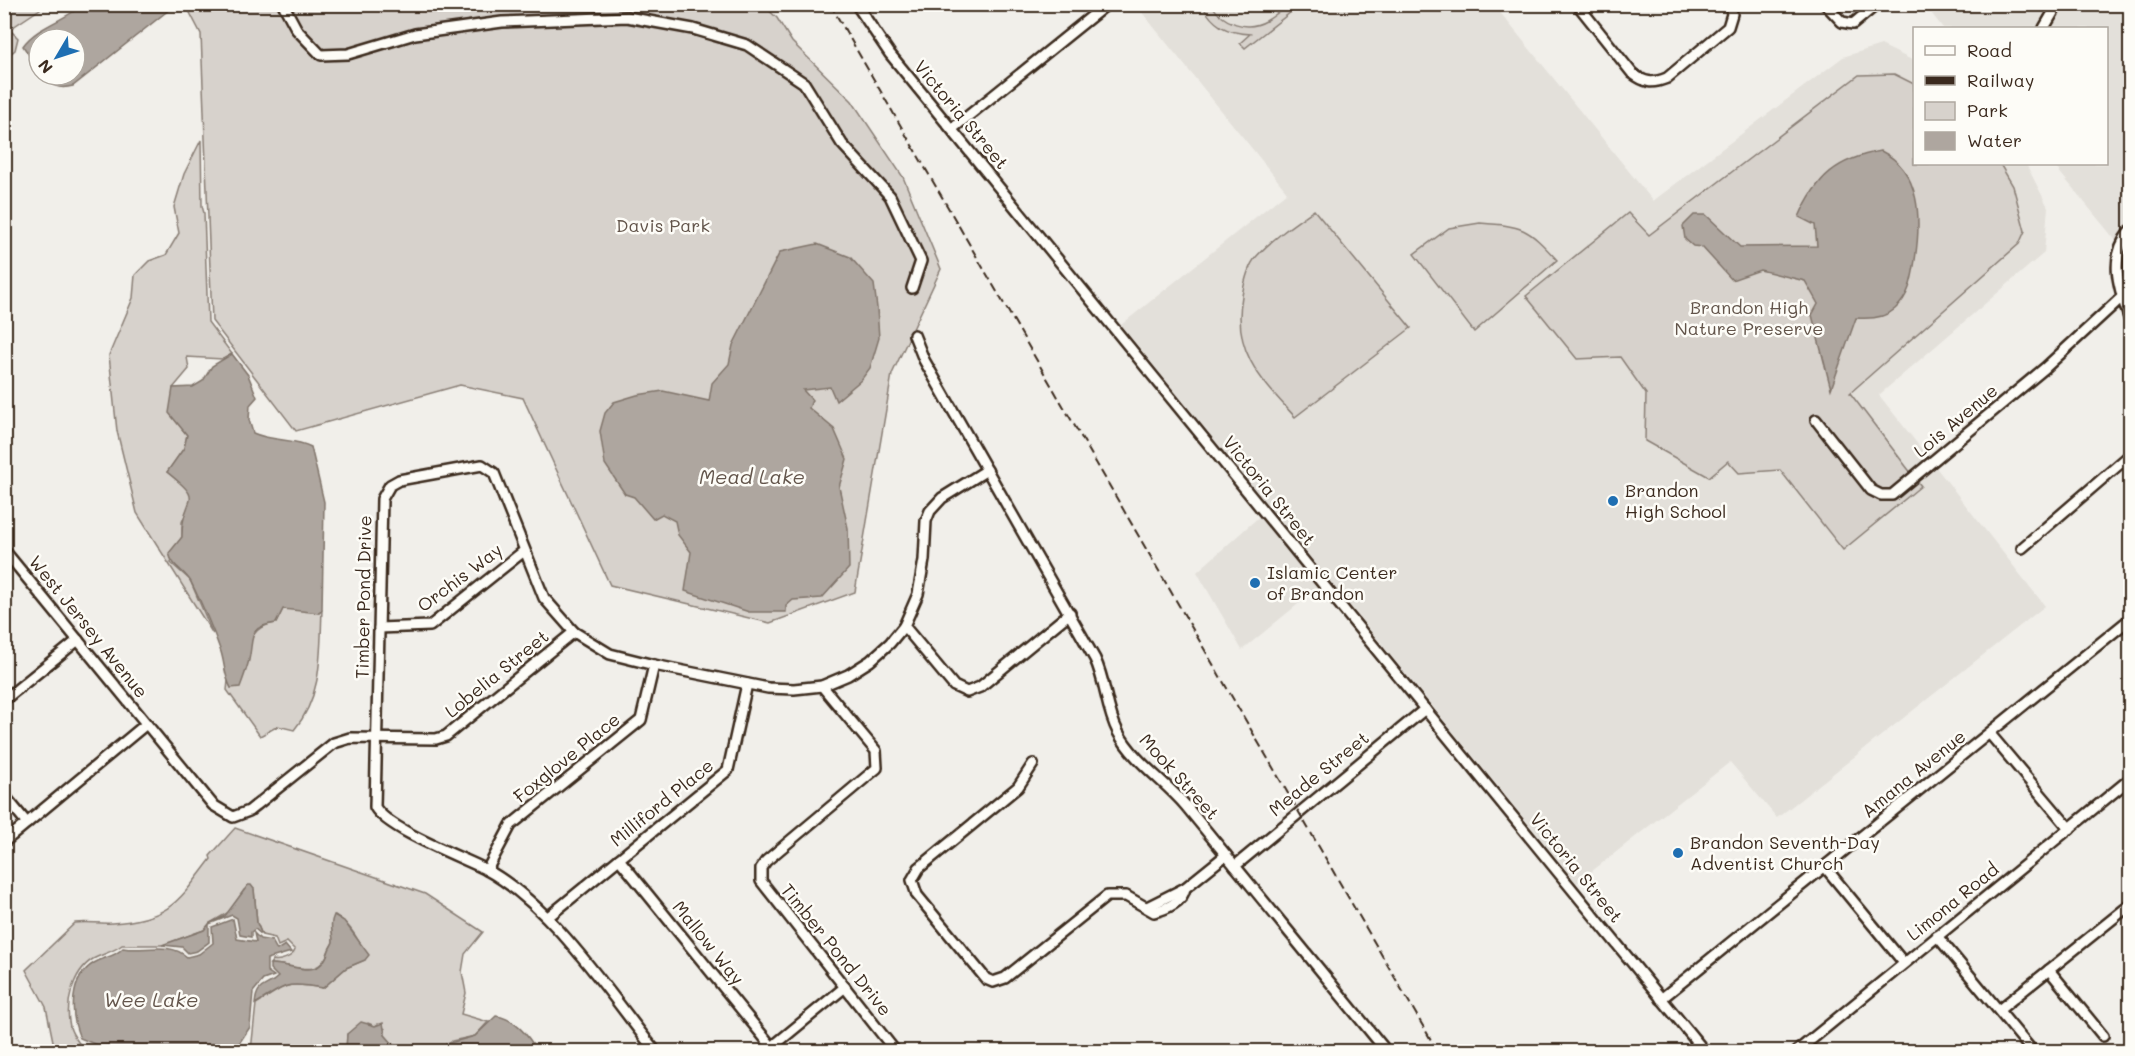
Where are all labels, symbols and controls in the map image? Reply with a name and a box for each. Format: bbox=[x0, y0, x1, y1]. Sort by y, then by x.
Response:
north arrow bbox=[27, 27, 87, 87]
legend bbox=[1913, 27, 2108, 165]
text: Road bbox=[1967, 38, 2012, 62]
text: N bbox=[33, 55, 57, 78]
street label: Victoria Street bbox=[909, 55, 1014, 174]
text: Railway bbox=[1967, 68, 2034, 92]
text: Park bbox=[1967, 98, 2008, 122]
text: Water bbox=[1967, 128, 2022, 152]
park label: Davis Park bbox=[616, 213, 710, 237]
park label: Brandon High Nature Preserve bbox=[1675, 295, 1823, 340]
street label: Lois Avenue bbox=[1908, 378, 2002, 462]
street label: Victoria Street bbox=[1218, 430, 1322, 550]
water label: Mead Lake bbox=[699, 463, 805, 489]
place label: Brandon High School bbox=[1625, 478, 1726, 523]
marker: Brandon High School bbox=[1606, 494, 1620, 508]
street label: Timber Pond Drive bbox=[350, 515, 376, 679]
street label: Orchis Way bbox=[412, 537, 507, 617]
street label: West Jersey Avenue bbox=[24, 550, 154, 703]
place label: Islamic Center of Brandon bbox=[1267, 560, 1398, 605]
marker: Islamic Center of Brandon bbox=[1248, 576, 1262, 590]
street label: Lobelia Street bbox=[439, 624, 553, 723]
street label: Foxglove Place bbox=[508, 707, 625, 808]
street label: Amana Avenue bbox=[1856, 724, 1970, 823]
street label: Meade Street bbox=[1263, 725, 1373, 821]
street label: Mook Street bbox=[1135, 728, 1225, 825]
street label: Milliford Place bbox=[605, 753, 718, 851]
street label: Victoria Street bbox=[1525, 807, 1629, 927]
place label: Brandon Seventh-Day Adventist Church bbox=[1690, 830, 1880, 875]
marker: Brandon Seventh-Day Adventist Church bbox=[1671, 846, 1685, 860]
street label: Limona Road bbox=[1901, 857, 2003, 946]
street label: Timber Pond Drive bbox=[776, 878, 898, 1021]
street label: Mallow Way bbox=[668, 895, 750, 989]
water label: Wee Lake bbox=[104, 986, 198, 1012]

